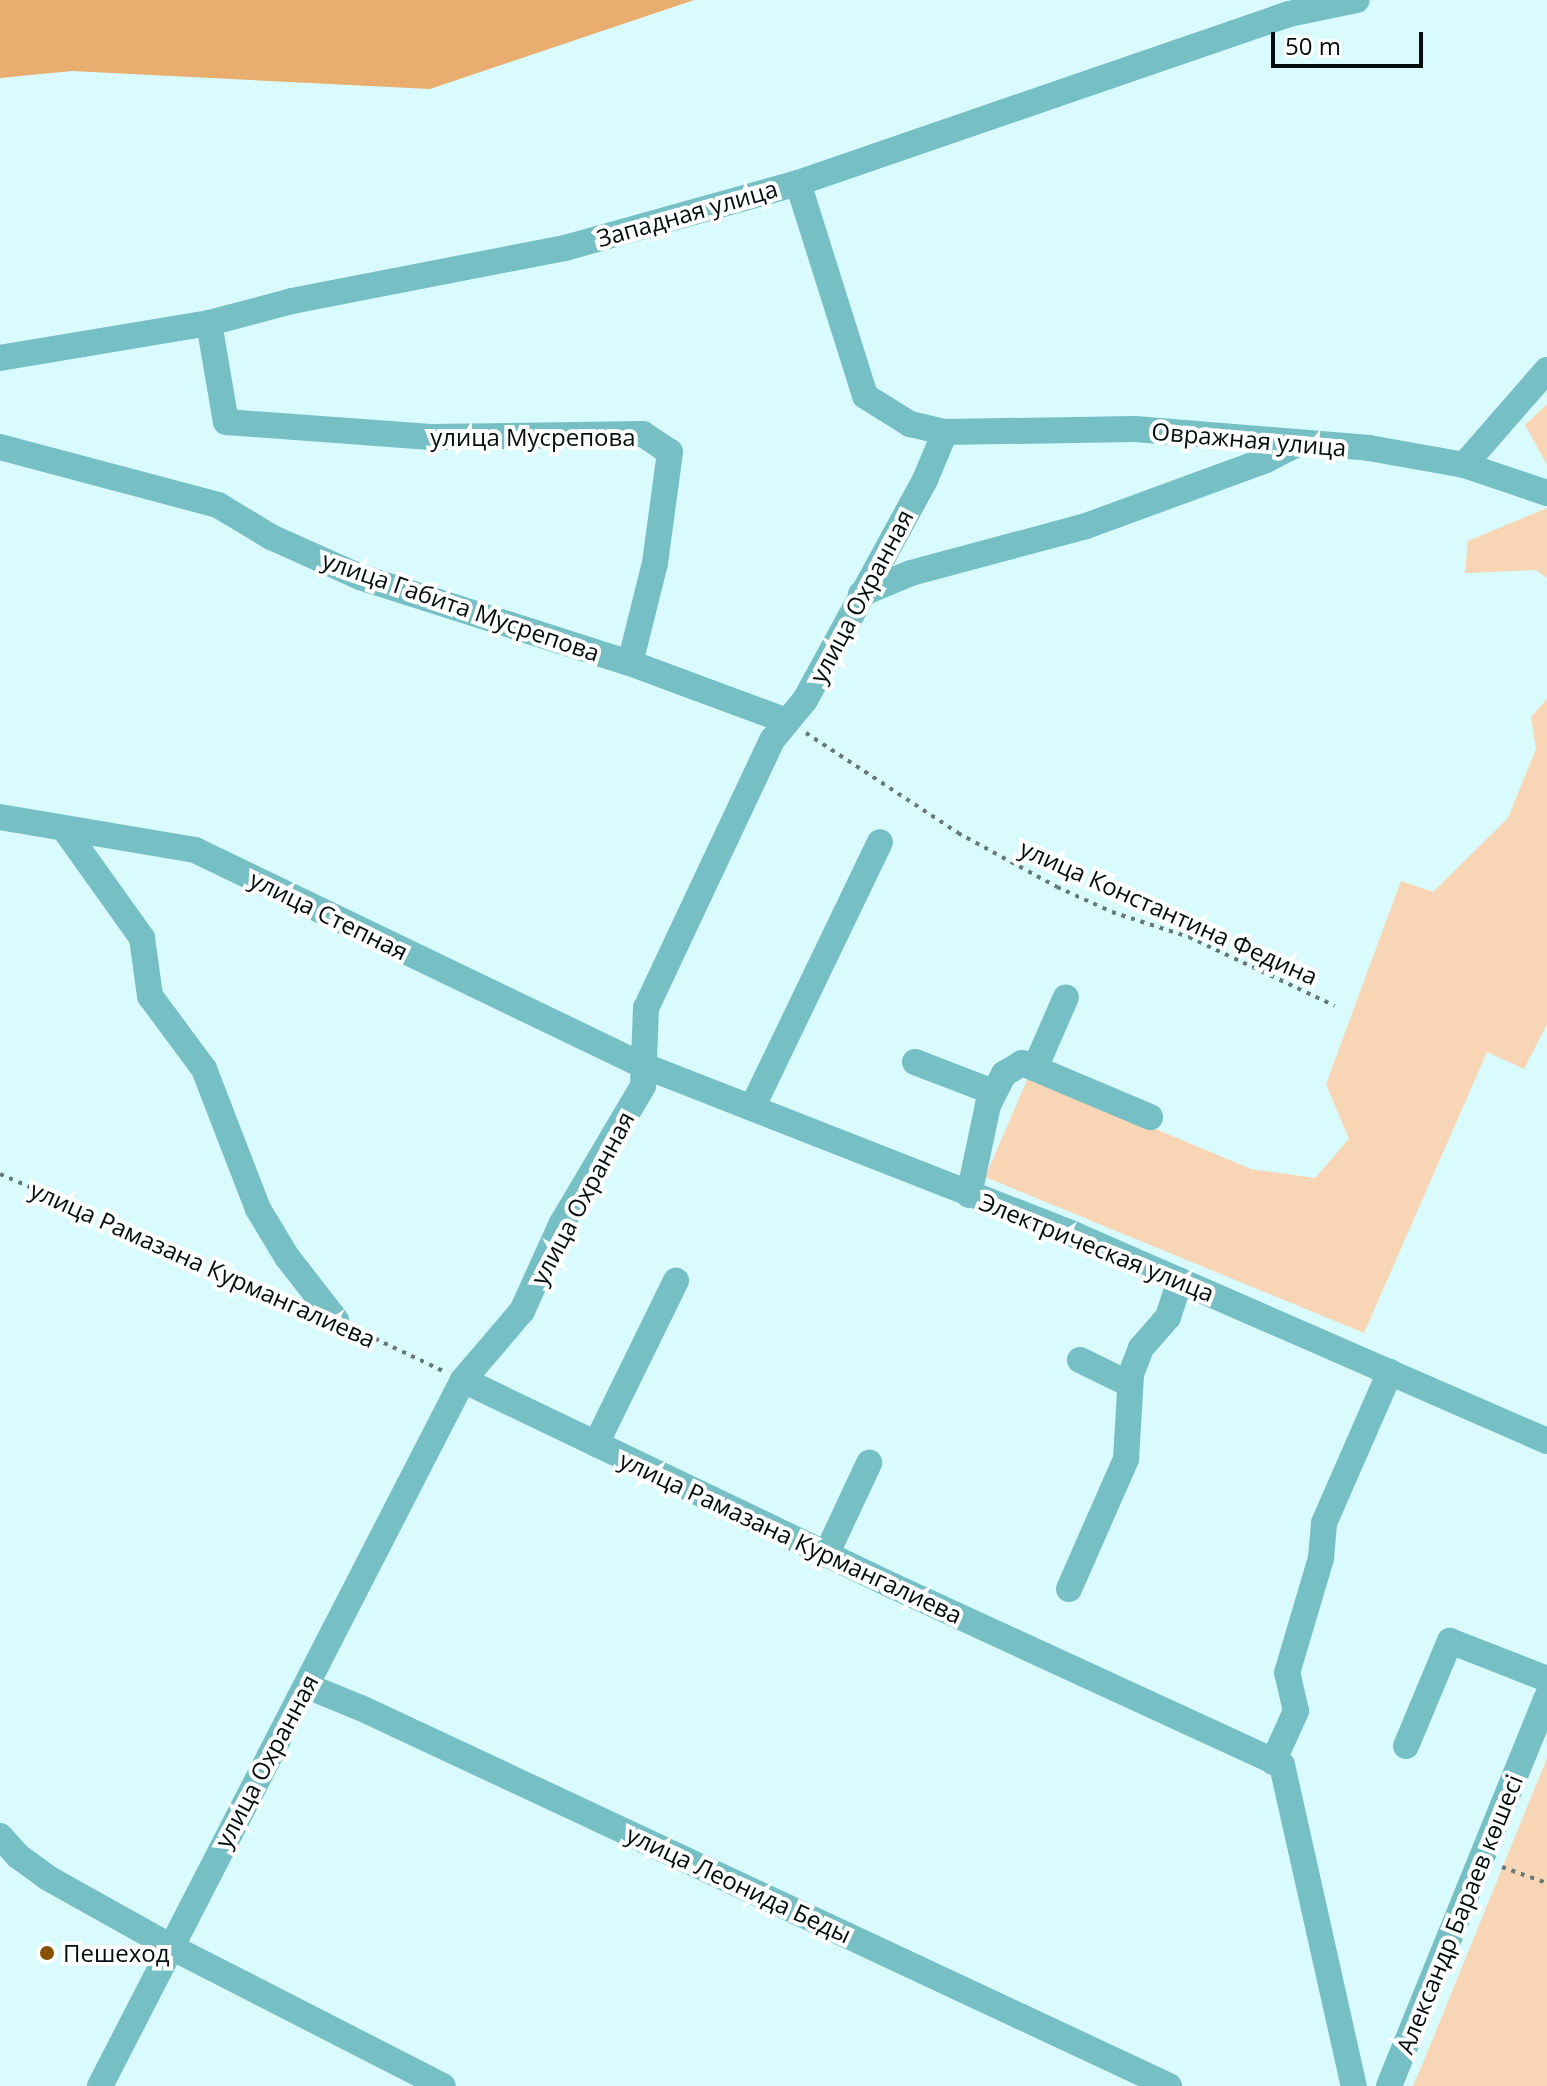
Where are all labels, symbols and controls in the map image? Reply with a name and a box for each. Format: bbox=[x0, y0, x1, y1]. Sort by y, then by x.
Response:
scale bar bbox=[1275, 16, 1427, 66]
text: 50 m bbox=[1285, 29, 1341, 62]
street label: Западная улица bbox=[593, 173, 781, 253]
street label: Овражная улица bbox=[1150, 416, 1348, 462]
street label: улица Мусрепова bbox=[430, 423, 636, 451]
street label: улица Охранная bbox=[803, 505, 919, 687]
street label: улица Габита Мусрепова bbox=[318, 545, 604, 667]
street label: улица Константина Федина bbox=[1016, 833, 1322, 991]
street label: улица Степная bbox=[245, 864, 413, 966]
street label: улица Охранная bbox=[524, 1107, 640, 1289]
street label: улица Рамазана Курмангалиева bbox=[26, 1175, 380, 1353]
street label: Электрическая улица bbox=[976, 1187, 1218, 1307]
street label: улица Рамазана Курмангалиева bbox=[615, 1445, 967, 1629]
street label: улица Охранная bbox=[208, 1670, 324, 1852]
street label: Александр Бараев көшесі bbox=[1390, 1770, 1528, 2058]
street label: улица Леонида Беды bbox=[622, 1819, 856, 1949]
place label: Пешеход bbox=[63, 1939, 170, 1967]
marker: Пешеход bbox=[38, 1944, 56, 1962]

